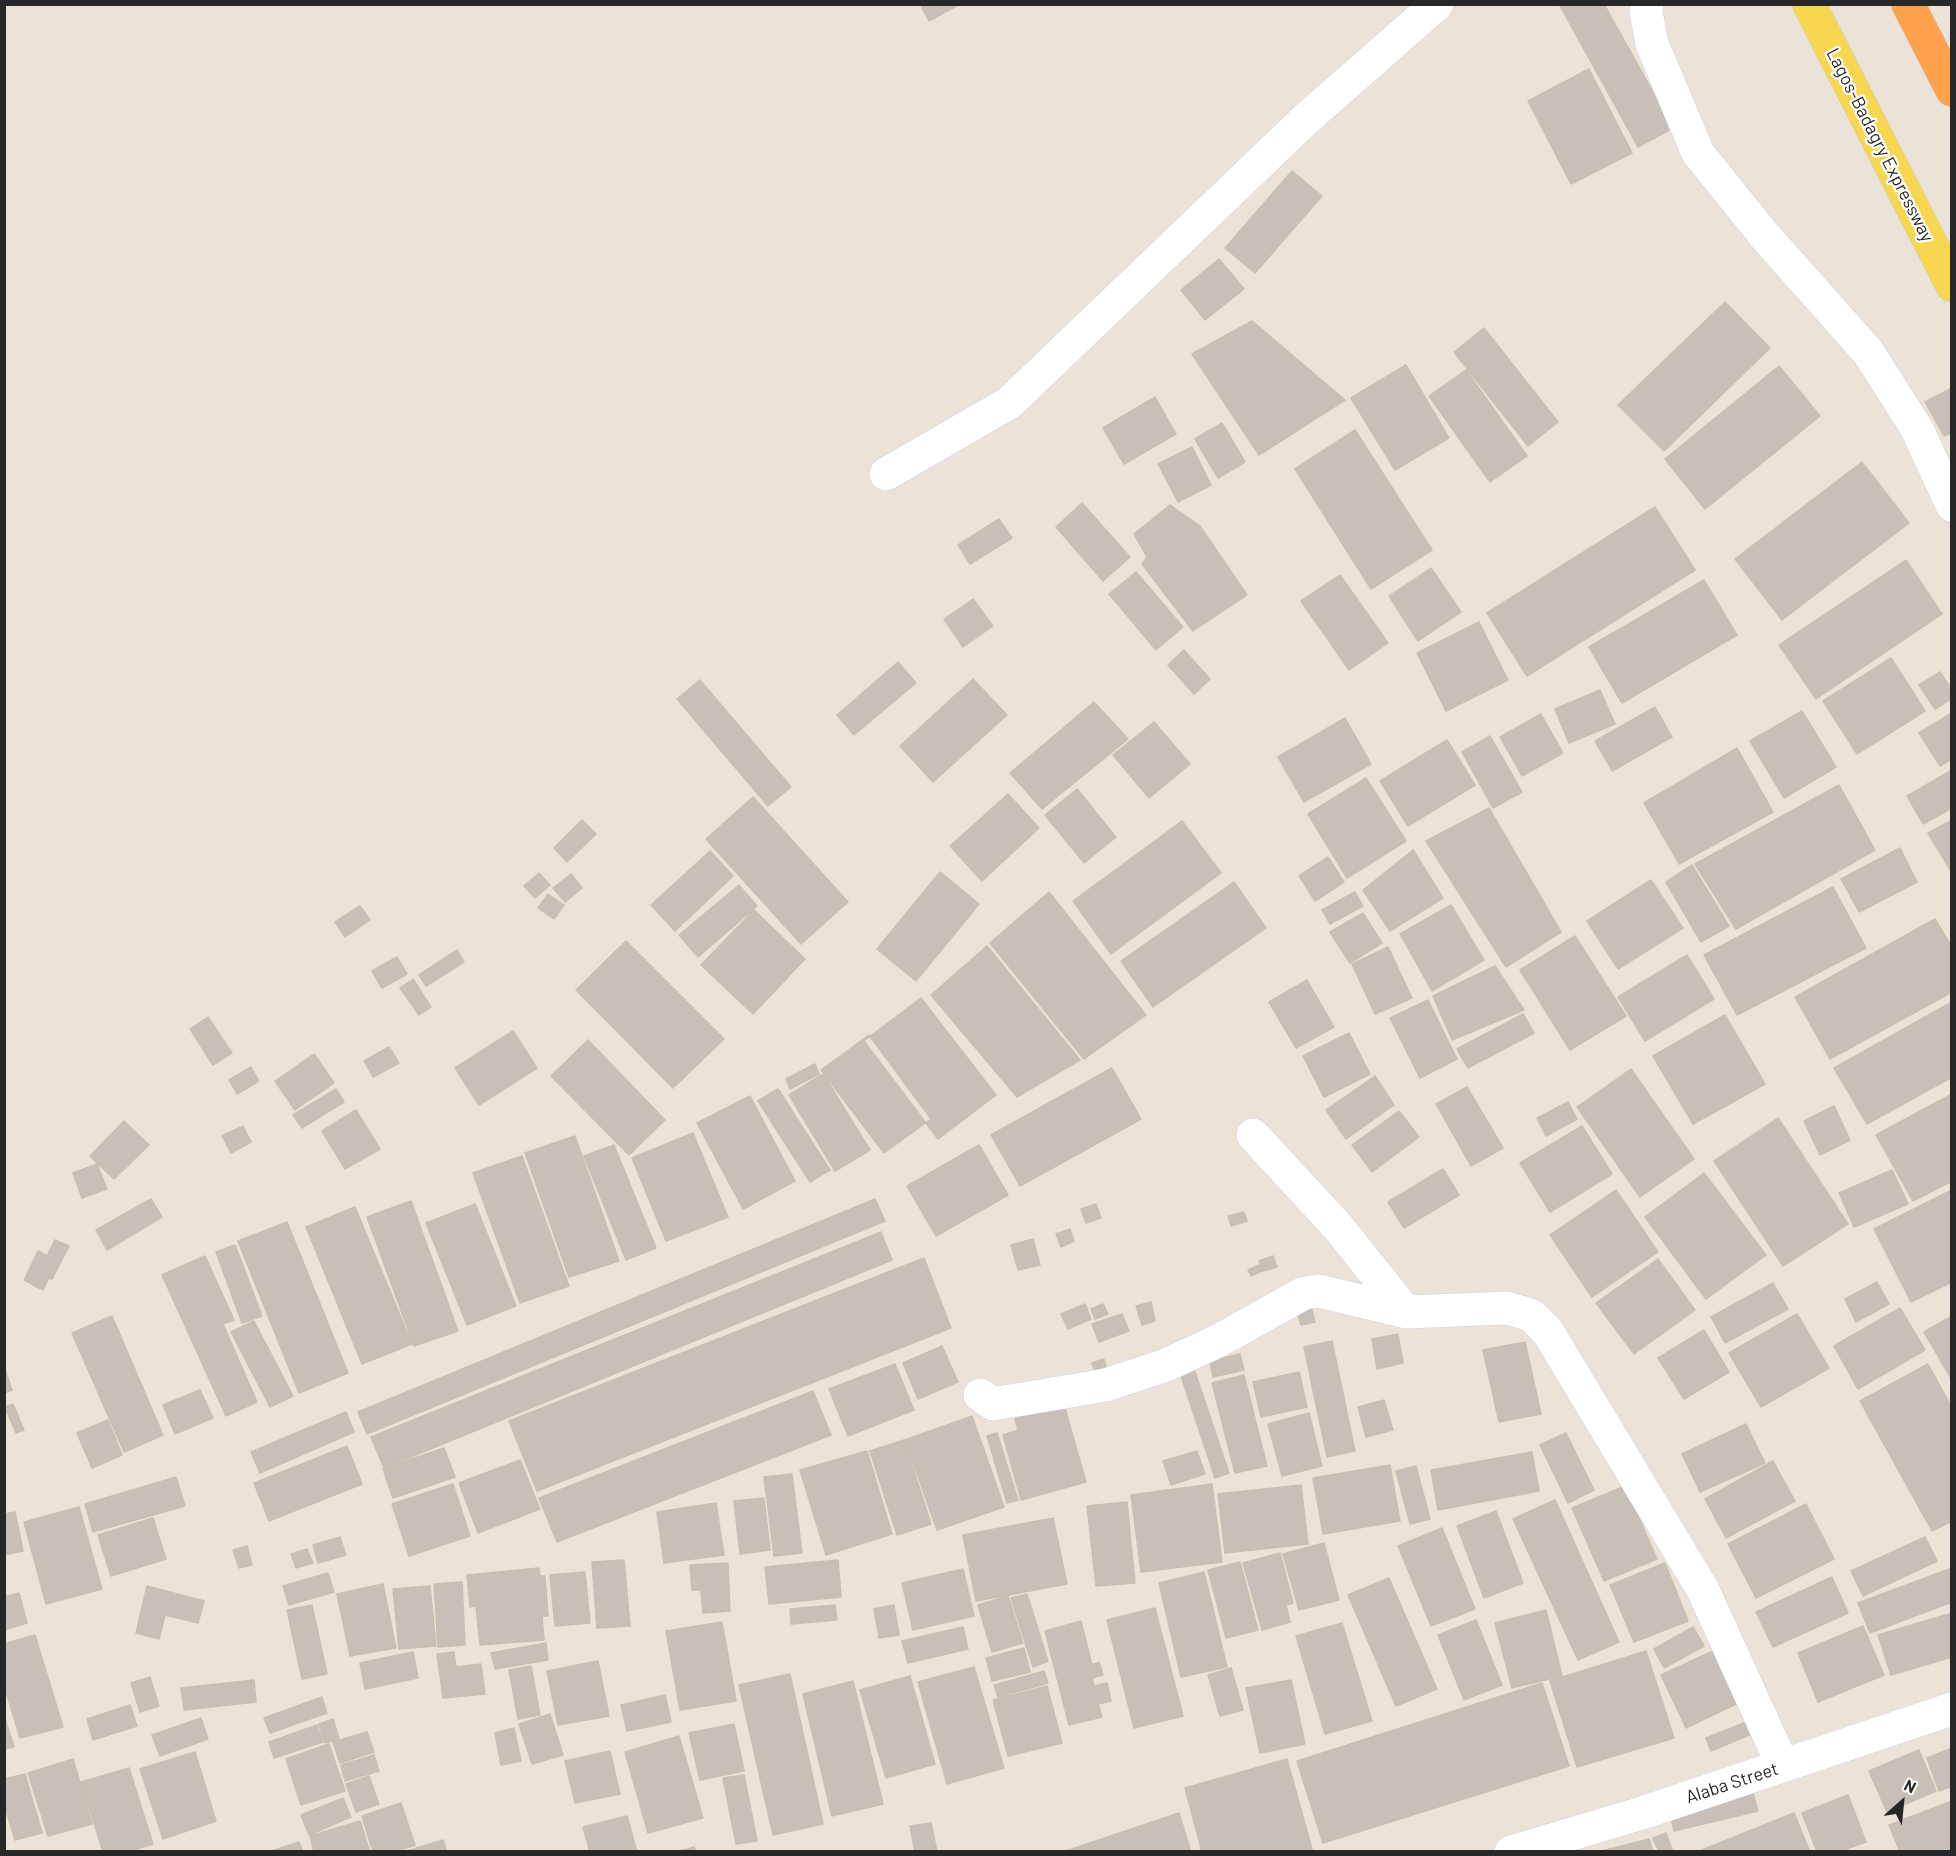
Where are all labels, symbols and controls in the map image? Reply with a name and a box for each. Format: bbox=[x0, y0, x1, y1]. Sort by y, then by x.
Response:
street label: Lagos-Badagry Expressway bbox=[1822, 45, 1938, 245]
street label: Alaba Street bbox=[1683, 1758, 1781, 1808]
north arrow bbox=[1872, 1772, 1932, 1832]
text: N bbox=[1901, 1775, 1919, 1796]

